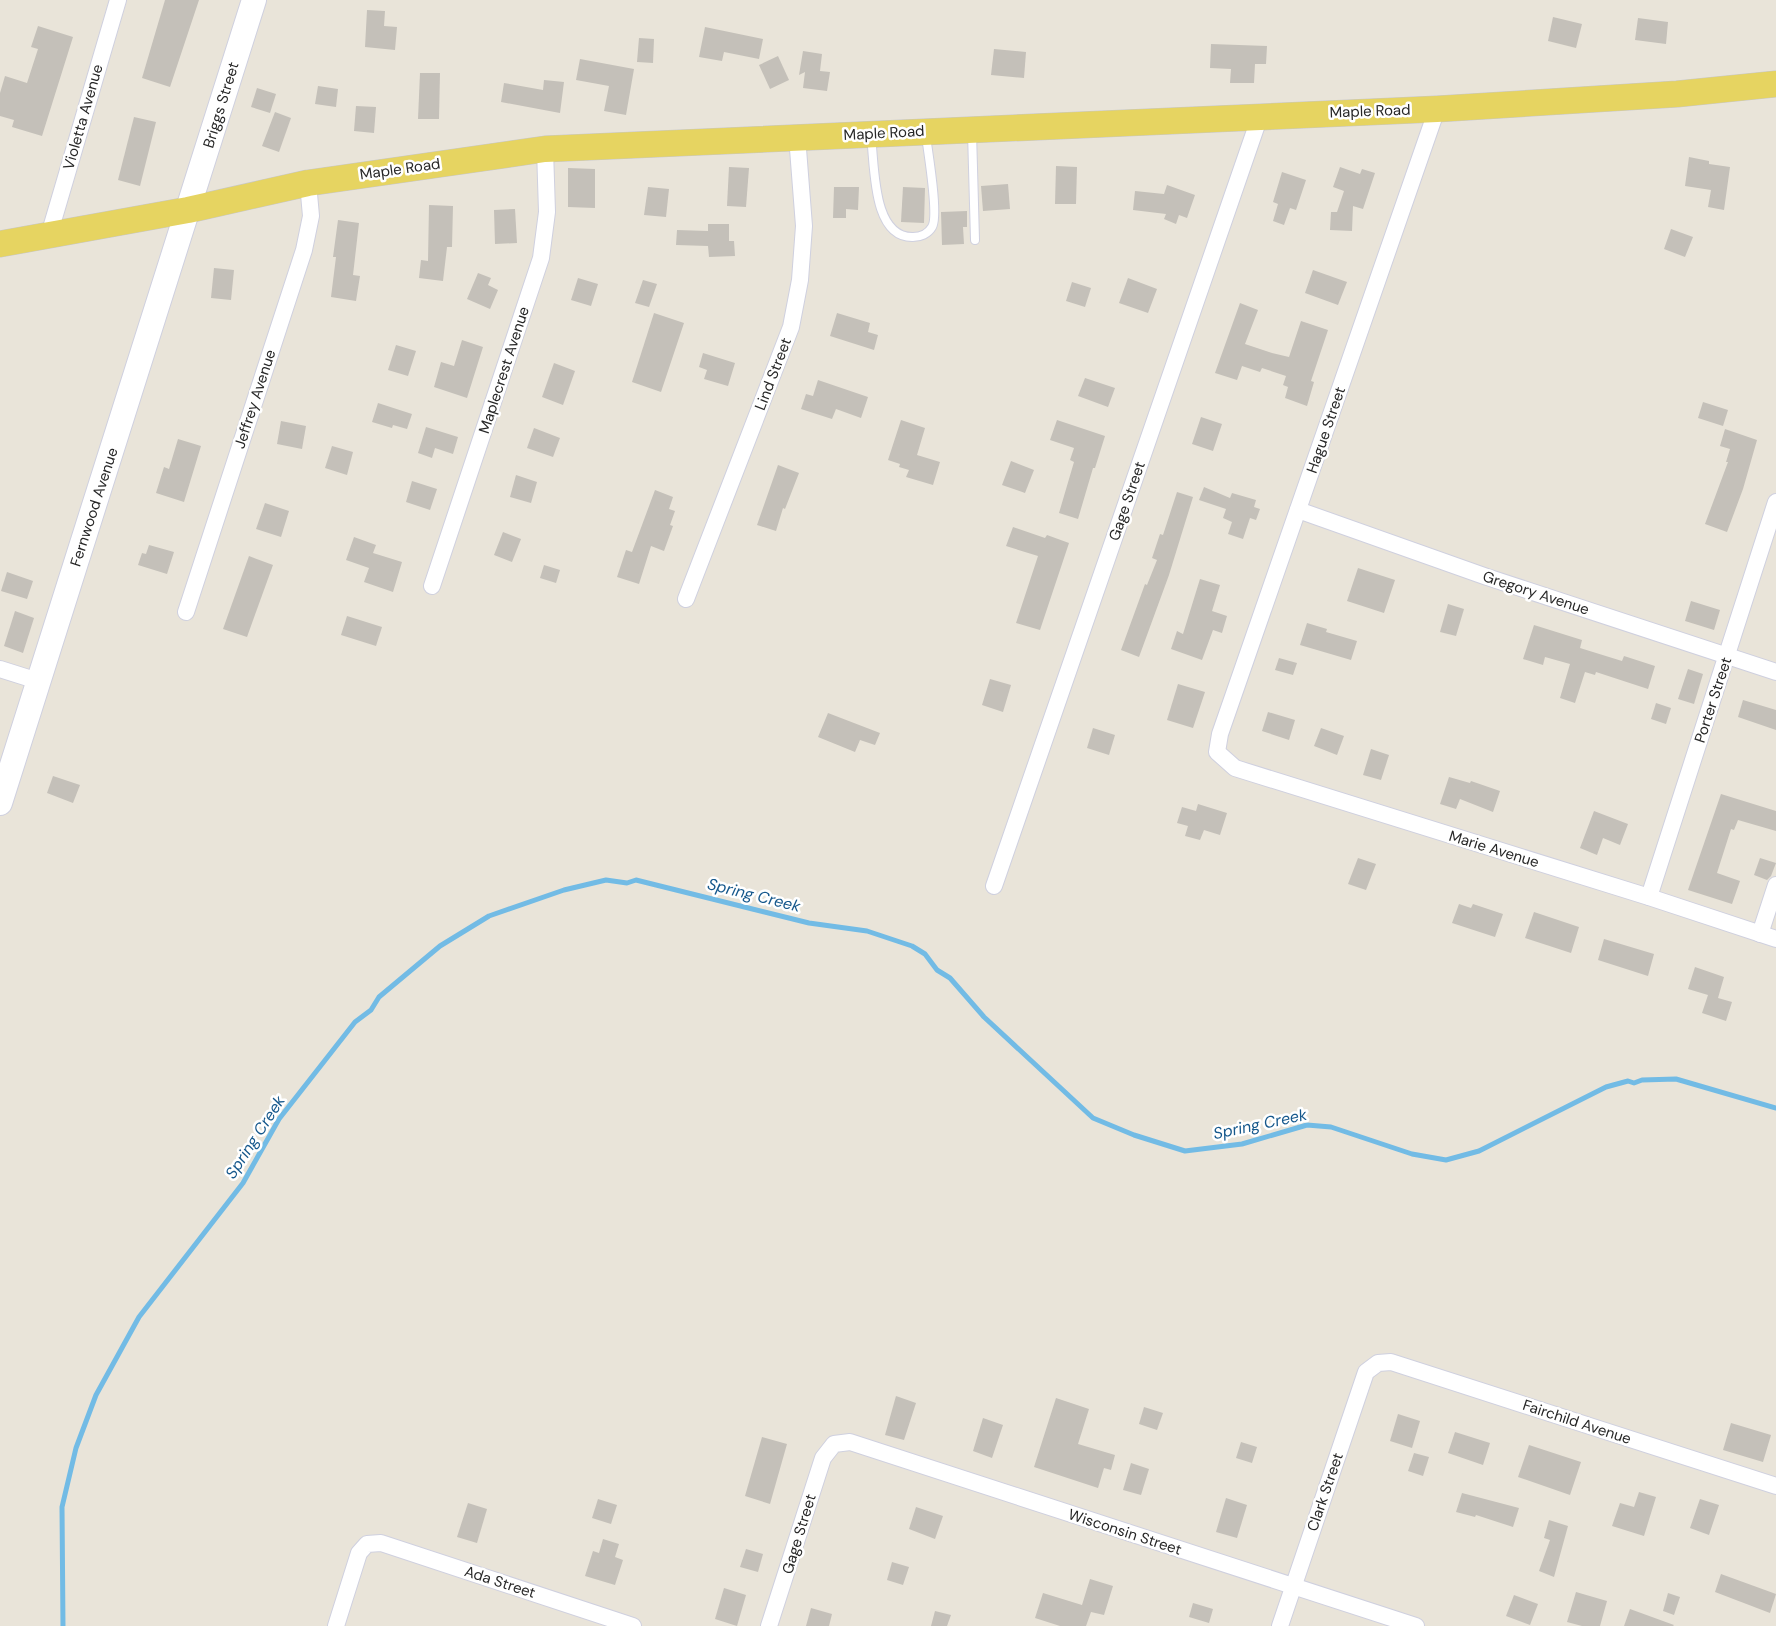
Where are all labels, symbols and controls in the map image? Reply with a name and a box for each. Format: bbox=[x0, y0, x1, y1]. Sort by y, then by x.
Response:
street label: Briggs Street bbox=[198, 59, 244, 150]
street label: Violetta Avenue bbox=[58, 62, 108, 172]
street label: Maple Road bbox=[1329, 100, 1411, 122]
street label: Maple Road bbox=[843, 121, 925, 145]
street label: Maple Road bbox=[359, 153, 441, 185]
street label: Maplecrest Avenue bbox=[474, 304, 534, 436]
street label: Lind Street bbox=[750, 335, 796, 413]
street label: Jeffrey Avenue bbox=[230, 347, 280, 451]
street label: Hague Street bbox=[1302, 384, 1350, 476]
street label: Fernwood Avenue bbox=[65, 445, 123, 569]
street label: Gage Street bbox=[1104, 459, 1150, 543]
street label: Gregory Avenue bbox=[1480, 566, 1592, 620]
street label: Porter Street bbox=[1690, 654, 1736, 745]
street label: Marie Avenue bbox=[1446, 826, 1542, 872]
water label: Spring Creek bbox=[705, 873, 804, 917]
water label: Spring Creek bbox=[220, 1091, 290, 1183]
water label: Spring Creek bbox=[1211, 1104, 1310, 1144]
street label: Fairchild Avenue bbox=[1520, 1395, 1634, 1449]
street label: Clark Street bbox=[1302, 1450, 1348, 1534]
street label: Gage Street bbox=[777, 1491, 821, 1576]
street label: Wisconsin Street bbox=[1066, 1504, 1184, 1560]
street label: Ada Street bbox=[462, 1561, 538, 1603]

